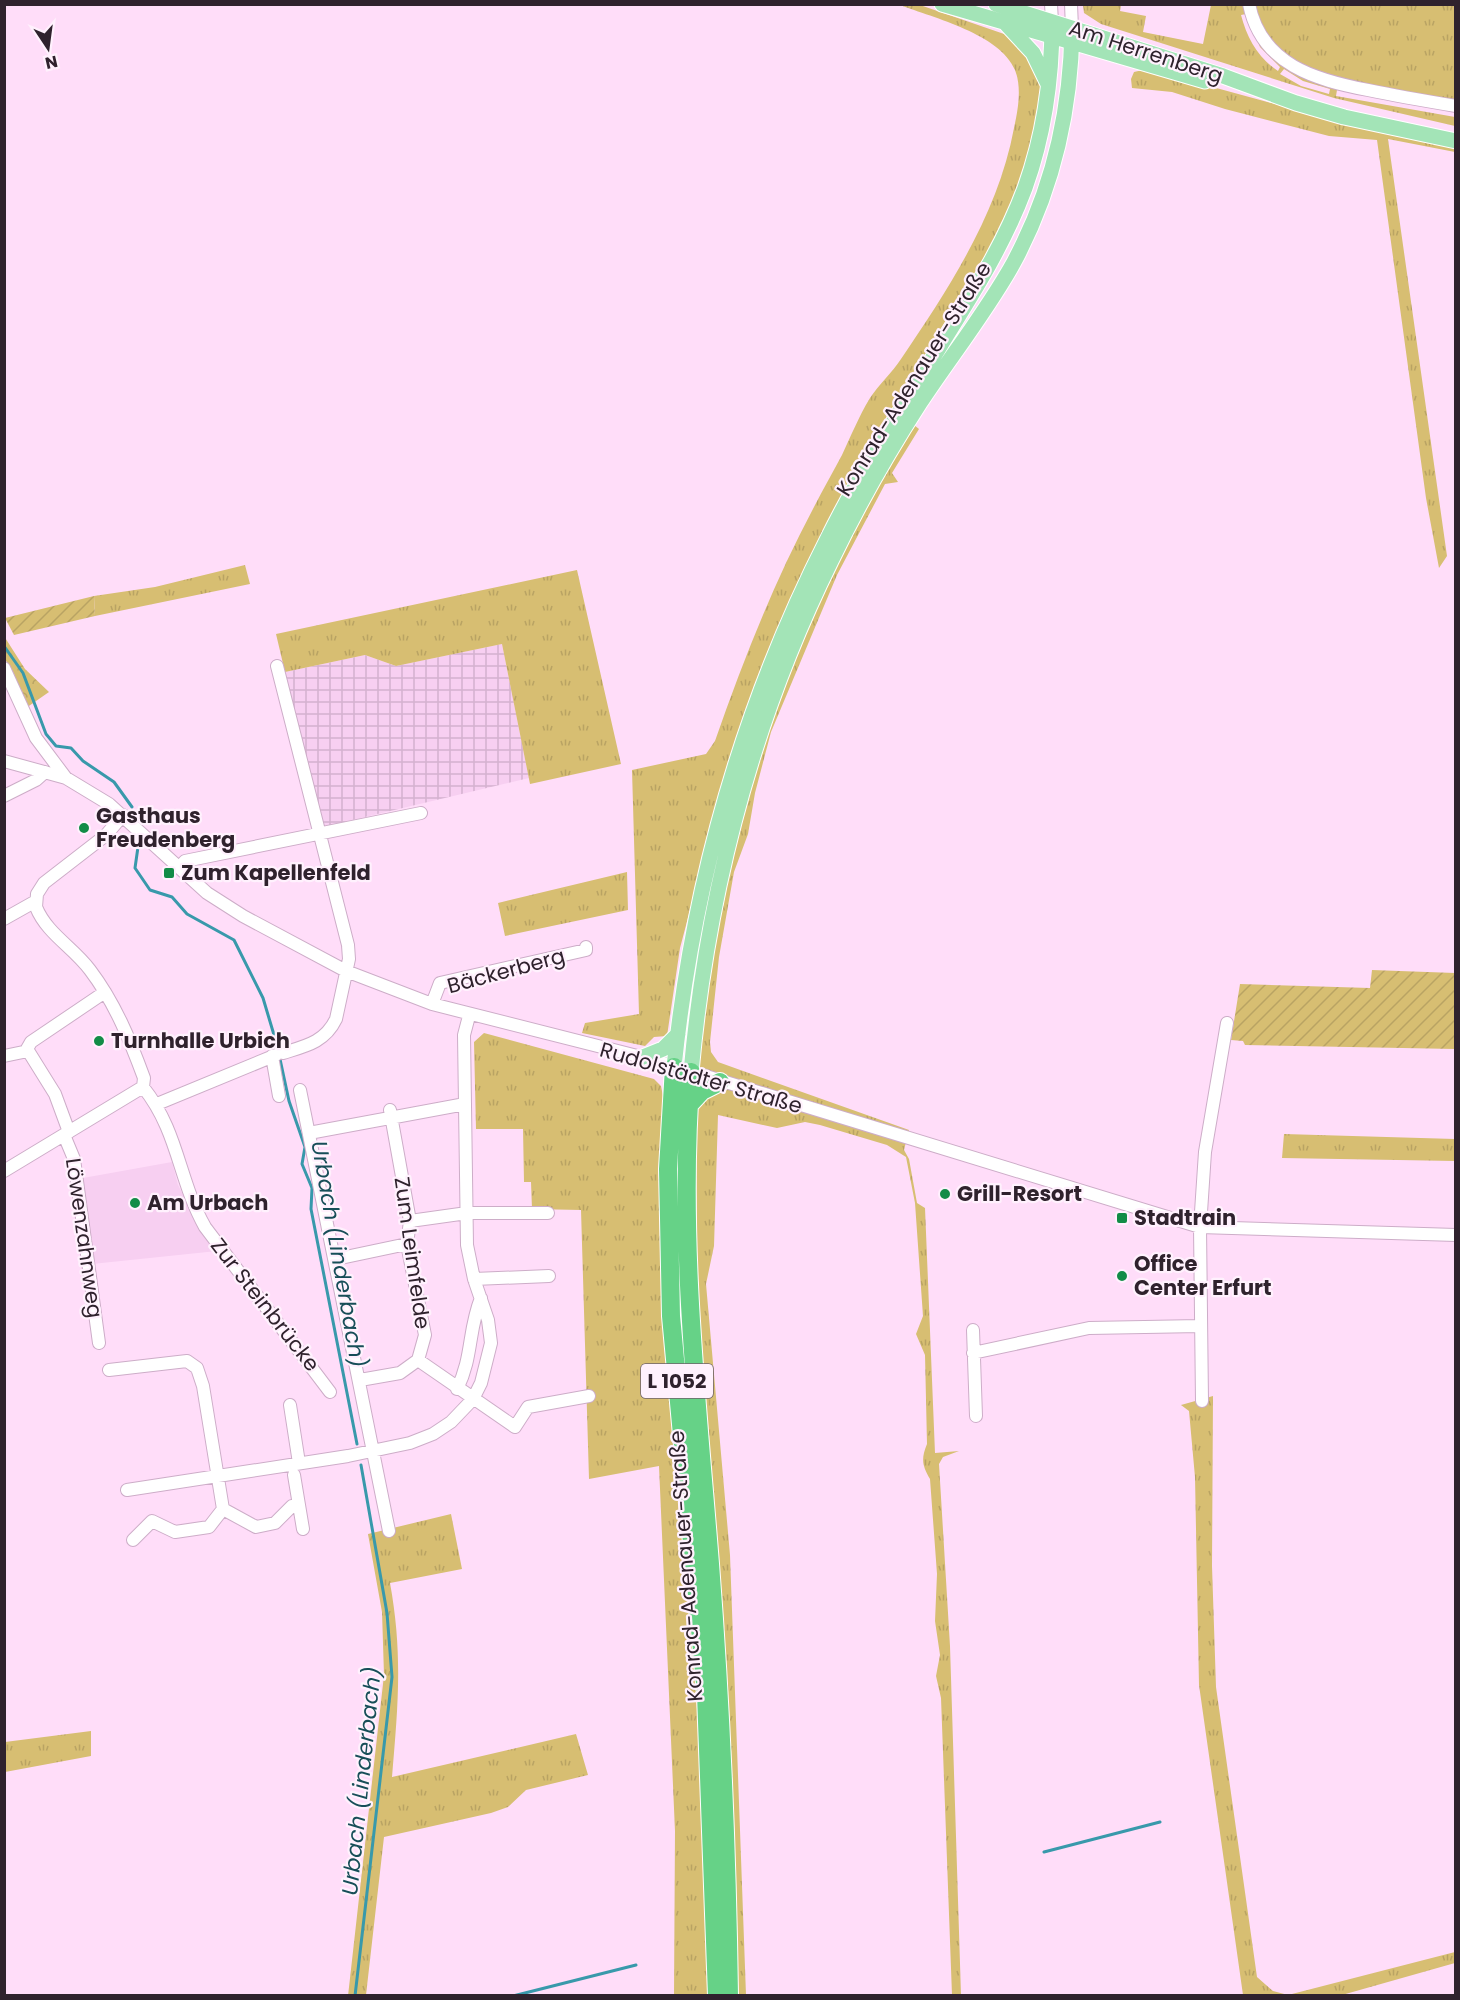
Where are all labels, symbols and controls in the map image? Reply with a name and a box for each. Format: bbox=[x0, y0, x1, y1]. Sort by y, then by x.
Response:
street label: Am Herrenberg bbox=[1065, 13, 1227, 90]
north arrow bbox=[18, 18, 78, 78]
text: N bbox=[43, 50, 60, 75]
street label: Konrad-Adenauer-Straße bbox=[829, 256, 998, 502]
place label: Gasthaus Freudenberg bbox=[96, 801, 235, 854]
marker: Gasthaus Freudenberg bbox=[77, 821, 91, 835]
place label: Zum Kapellenfeld bbox=[181, 858, 371, 887]
marker: Zum Kapellenfeld bbox=[162, 866, 176, 880]
street label: Bäckerberg bbox=[444, 941, 568, 1000]
place label: Turnhalle Urbich bbox=[111, 1026, 290, 1055]
marker: Turnhalle Urbich bbox=[92, 1034, 106, 1048]
street label: Rudolstädter Straße bbox=[596, 1035, 806, 1120]
water label: Urbach (Linderbach) bbox=[303, 1138, 374, 1370]
street label: Löwenzahnweg bbox=[59, 1156, 110, 1320]
street label: Zum Leimfelde bbox=[387, 1175, 438, 1331]
place label: Grill-Resort bbox=[957, 1179, 1082, 1208]
marker: Grill-Resort bbox=[938, 1187, 952, 1201]
place label: Am Urbach bbox=[147, 1188, 268, 1217]
marker: Am Urbach bbox=[128, 1196, 142, 1210]
place label: Stadtrain bbox=[1134, 1203, 1236, 1232]
marker: Stadtrain bbox=[1115, 1211, 1129, 1225]
street label: Zur Steinbrücke bbox=[204, 1232, 327, 1377]
place label: Office Center Erfurt bbox=[1134, 1249, 1272, 1302]
marker: Office Center Erfurt bbox=[1115, 1269, 1129, 1283]
road number: L 1052 bbox=[641, 1364, 713, 1398]
street label: Konrad-Adenauer-Straße bbox=[662, 1430, 709, 1702]
water label: Urbach (Linderbach) bbox=[334, 1665, 389, 1897]

